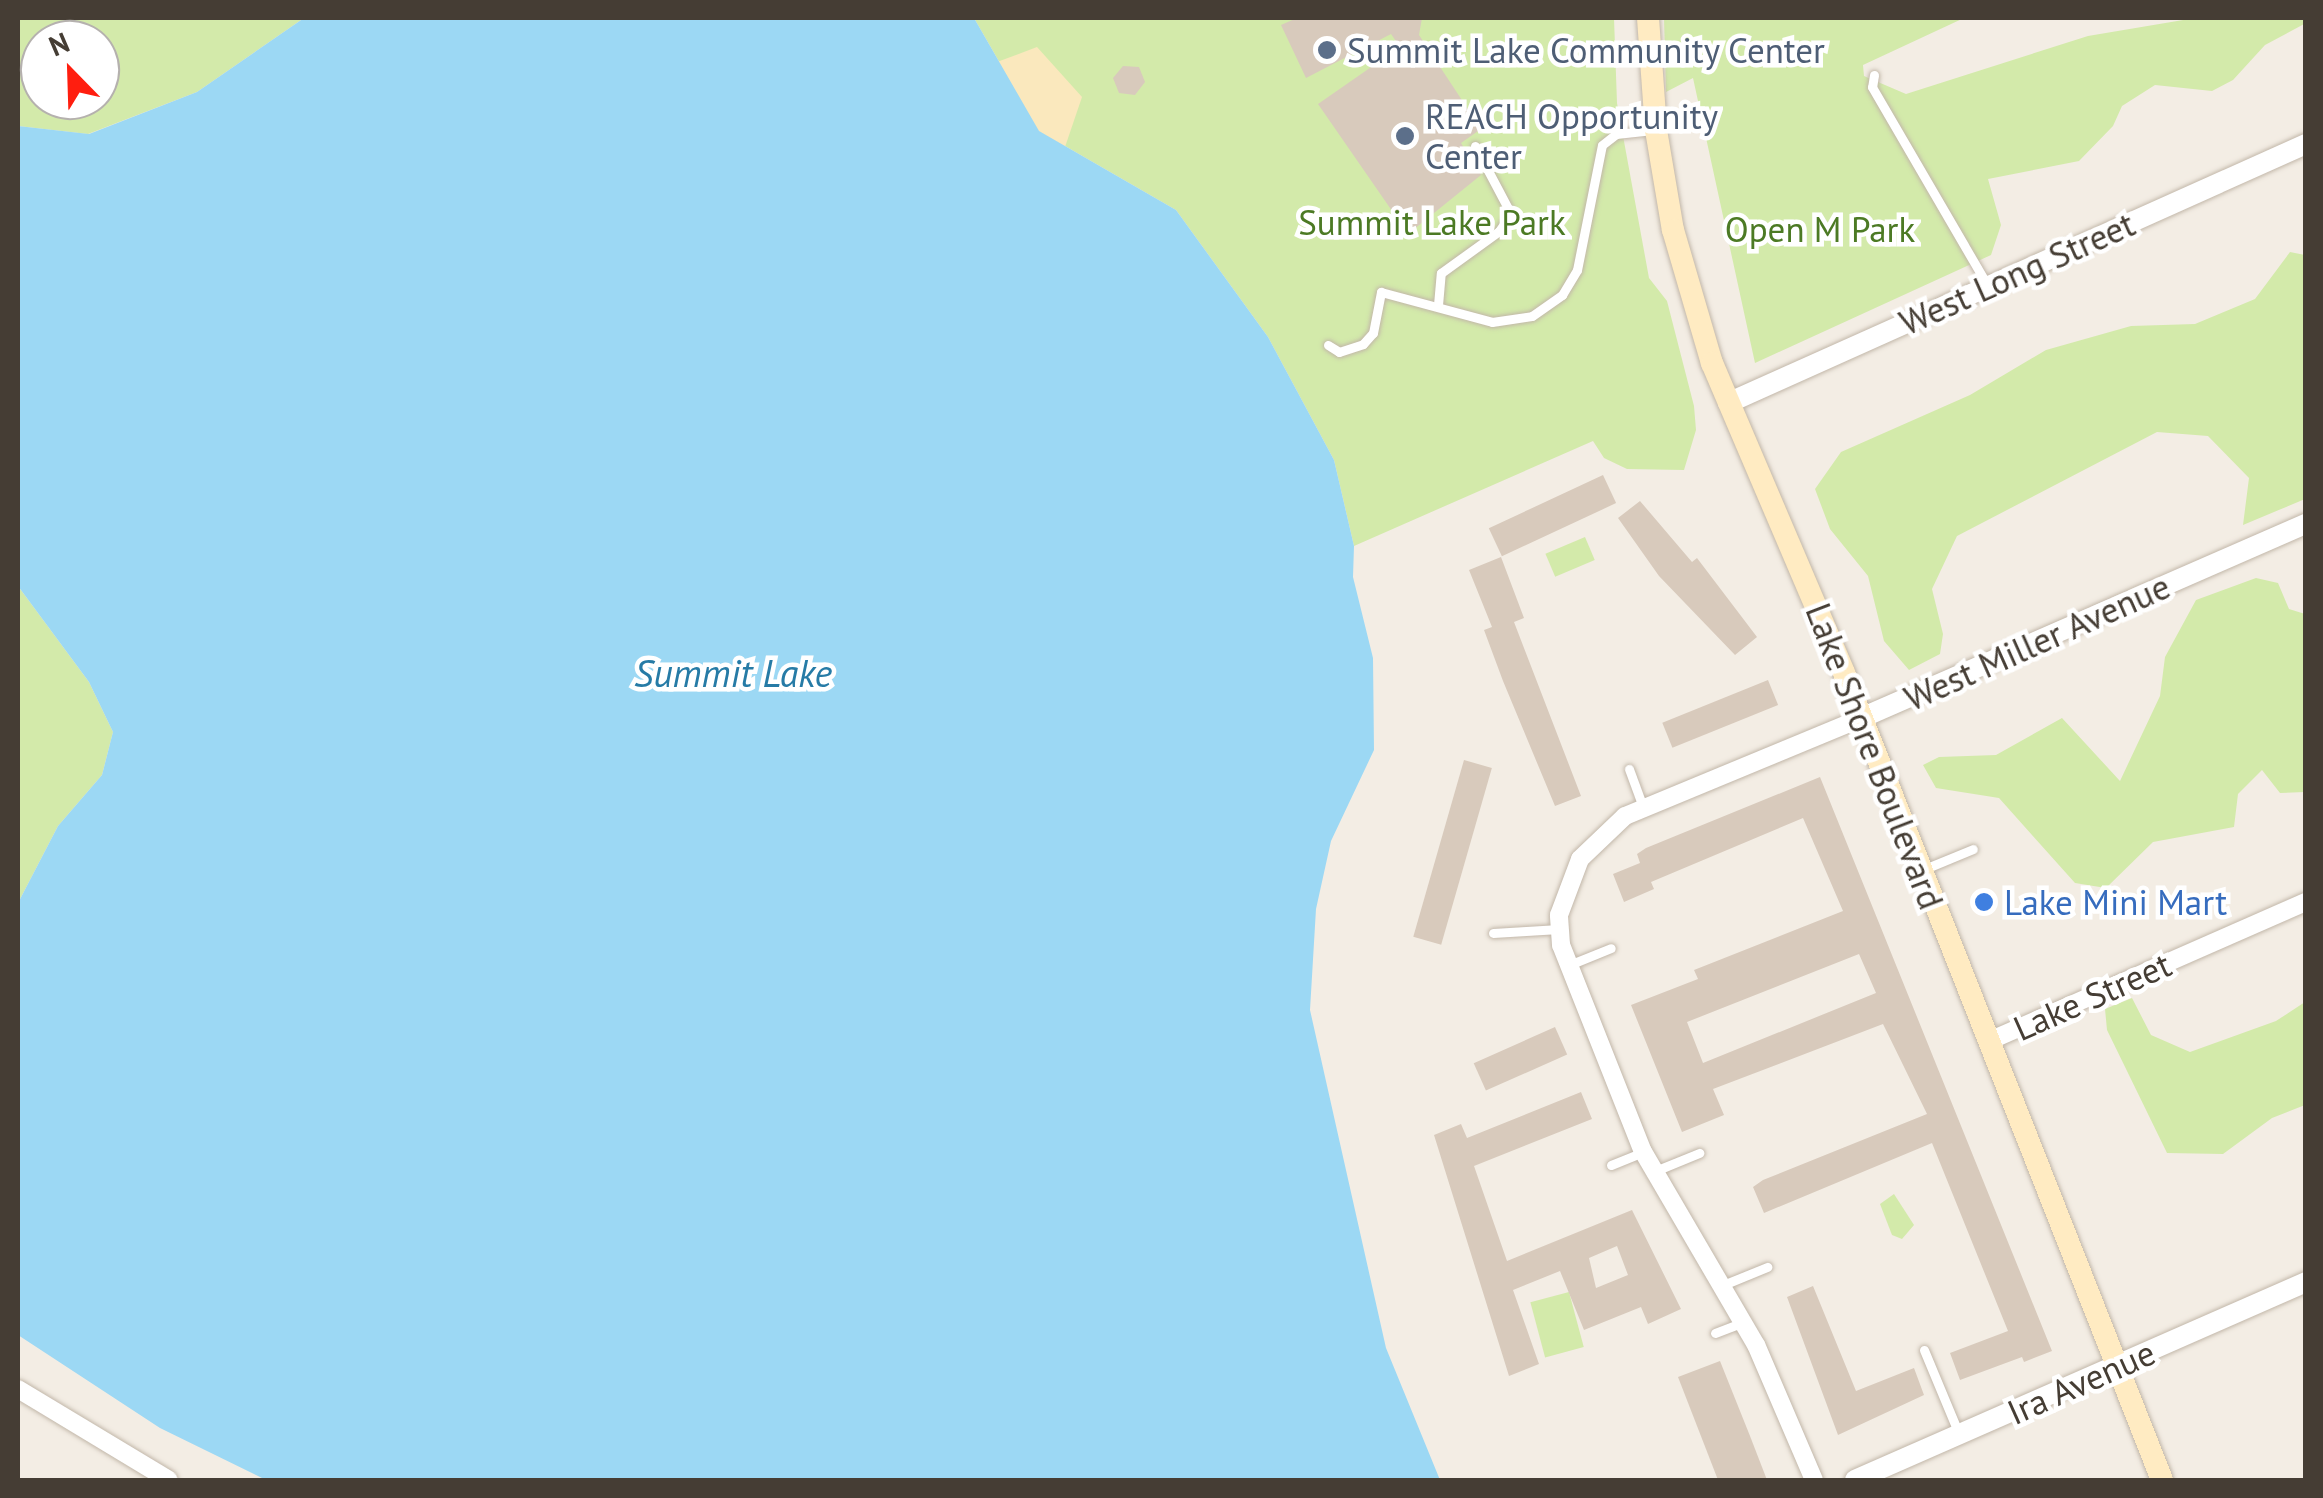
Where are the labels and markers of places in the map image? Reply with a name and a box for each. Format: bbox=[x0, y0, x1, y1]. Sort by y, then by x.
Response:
place label: Summit Lake Community Center bbox=[1347, 29, 1826, 71]
marker: Summit Lake Community Center bbox=[1316, 39, 1338, 61]
place label: REACH Opportunity Center bbox=[1425, 95, 1718, 177]
marker: REACH Opportunity Center bbox=[1394, 125, 1416, 147]
place label: Lake Mini Mart bbox=[2004, 881, 2227, 923]
marker: Lake Mini Mart bbox=[1973, 891, 1995, 913]

